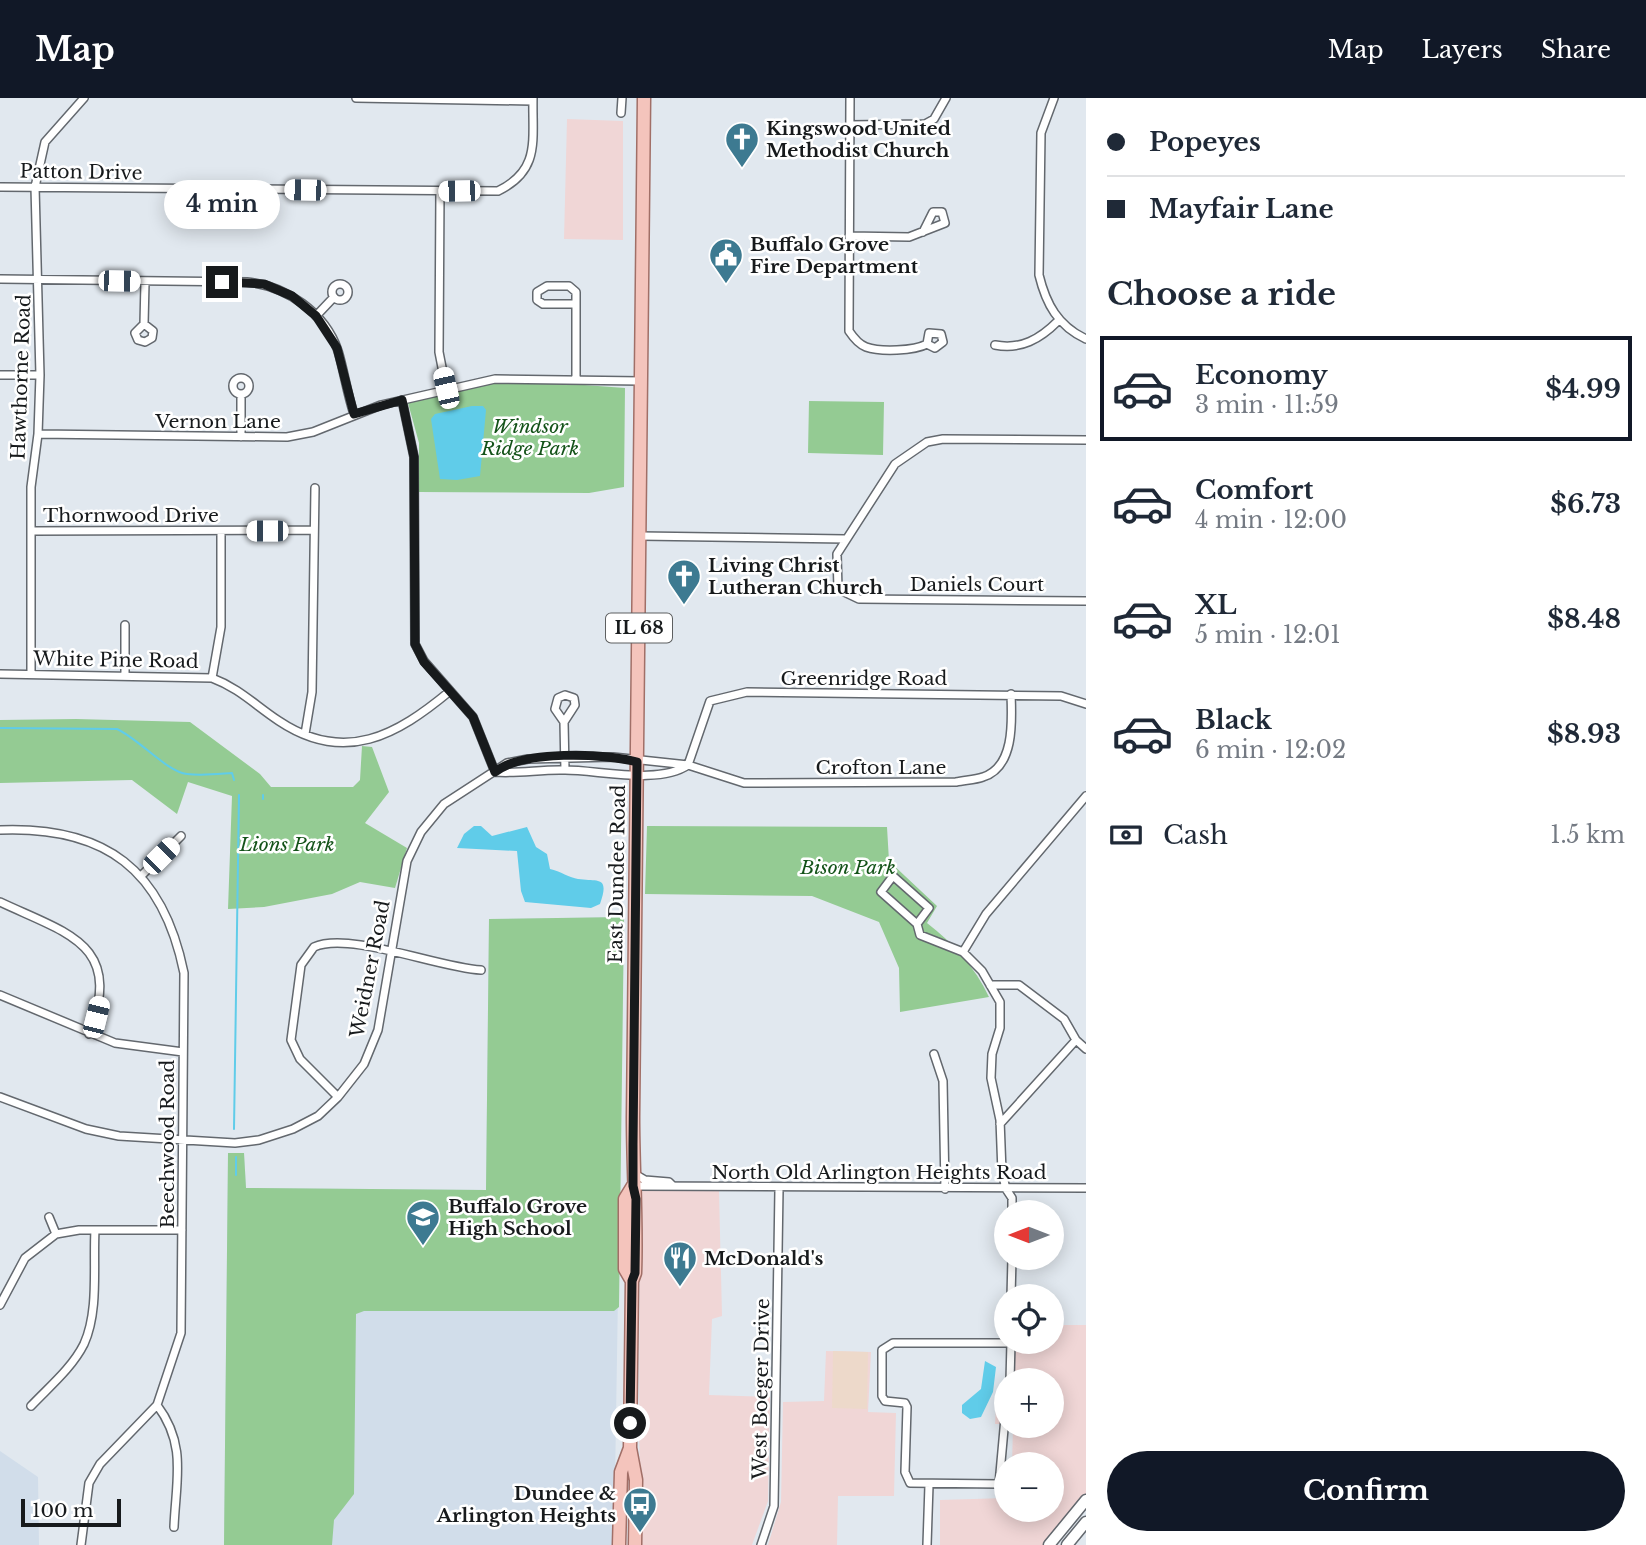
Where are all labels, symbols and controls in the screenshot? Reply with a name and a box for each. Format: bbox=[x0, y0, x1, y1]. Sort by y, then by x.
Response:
text: Map bbox=[35, 29, 115, 70]
text: Map bbox=[1328, 35, 1384, 64]
text: Layers bbox=[1422, 35, 1503, 64]
text: Share bbox=[1541, 35, 1611, 64]
place label: Kingswood United Methodist Church bbox=[766, 117, 951, 162]
church icon: Kingswood United Methodist Church bbox=[723, 120, 761, 169]
text: Popeyes bbox=[1149, 126, 1261, 158]
street label: Patton Drive bbox=[19, 159, 143, 185]
car bbox=[284, 179, 327, 201]
callout: 4 min bbox=[164, 180, 280, 230]
car bbox=[438, 180, 481, 202]
text: 4 min bbox=[186, 190, 258, 218]
text: Mayfair Lane bbox=[1149, 193, 1334, 225]
place label: Buffalo Grove Fire Department bbox=[750, 233, 919, 278]
public building icon: Buffalo Grove Fire Department bbox=[707, 236, 745, 285]
route end bbox=[206, 266, 238, 298]
car bbox=[98, 270, 141, 292]
text: Choose a ride bbox=[1107, 274, 1336, 314]
street label: Hawthorne Road bbox=[7, 294, 35, 460]
icon: car bbox=[1111, 357, 1174, 420]
text: Economy bbox=[1195, 359, 1328, 391]
car bbox=[432, 365, 461, 411]
text: $4.99 bbox=[1545, 373, 1621, 405]
text: 3 min · 11:59 bbox=[1195, 391, 1339, 419]
street label: Vernon Lane bbox=[154, 410, 281, 433]
park label: Windsor Ridge Park bbox=[480, 415, 579, 460]
icon: car bbox=[1111, 472, 1174, 535]
text: Comfort bbox=[1195, 474, 1313, 506]
text: $6.73 bbox=[1550, 488, 1621, 520]
street label: Thornwood Drive bbox=[43, 504, 219, 527]
text: 4 min · 12:00 bbox=[1195, 506, 1347, 534]
car bbox=[247, 521, 289, 542]
place label: Living Christ Lutheran Church bbox=[708, 554, 884, 599]
church icon: Living Christ Lutheran Church bbox=[665, 557, 703, 606]
street label: Daniels Court bbox=[910, 573, 1045, 596]
icon: car bbox=[1111, 587, 1174, 650]
text: XL bbox=[1195, 589, 1237, 621]
text: $8.48 bbox=[1547, 603, 1621, 635]
road number: IL 68 bbox=[606, 614, 672, 642]
text: 5 min · 12:01 bbox=[1195, 621, 1340, 649]
street label: White Pine Road bbox=[32, 647, 199, 673]
street label: Greenridge Road bbox=[781, 667, 948, 690]
icon: car bbox=[1111, 702, 1174, 765]
text: Black bbox=[1195, 704, 1272, 736]
text: $8.93 bbox=[1547, 718, 1621, 750]
text: 6 min · 12:02 bbox=[1195, 736, 1346, 764]
street label: Crofton Lane bbox=[816, 756, 946, 779]
street label: East Dundee Road bbox=[604, 784, 630, 964]
icon: cash bbox=[1107, 816, 1145, 854]
text: Cash bbox=[1163, 819, 1228, 851]
text: 1.5 km bbox=[1550, 821, 1625, 849]
park label: Lions Park bbox=[238, 833, 335, 856]
car bbox=[139, 834, 184, 878]
park label: Bison Park bbox=[799, 856, 896, 879]
street label: Weidner Road bbox=[345, 898, 395, 1041]
car bbox=[81, 994, 112, 1040]
street label: Beechwood Road bbox=[156, 1059, 179, 1228]
street label: North Old Arlington Heights Road bbox=[712, 1161, 1047, 1184]
place label: Buffalo Grove High School bbox=[448, 1195, 587, 1240]
school or university icon: Buffalo Grove High School bbox=[404, 1198, 442, 1247]
north arrow bbox=[994, 1200, 1064, 1270]
map controls bbox=[994, 1200, 1064, 1522]
restaurant icon: McDonald's bbox=[661, 1239, 699, 1288]
place label: McDonald's bbox=[704, 1247, 824, 1270]
button: locate bbox=[994, 1284, 1064, 1354]
street label: West Boeger Drive bbox=[748, 1298, 774, 1481]
button: + bbox=[994, 1368, 1064, 1438]
route start bbox=[614, 1407, 646, 1439]
button: Confirm bbox=[1107, 1451, 1625, 1531]
button: − bbox=[994, 1452, 1064, 1522]
place label: Dundee & Arlington Heights bbox=[436, 1482, 616, 1527]
bus stop icon: Dundee & Arlington Heights bbox=[621, 1485, 659, 1534]
scale bar bbox=[21, 1496, 121, 1528]
text: 100 m bbox=[32, 1499, 93, 1522]

